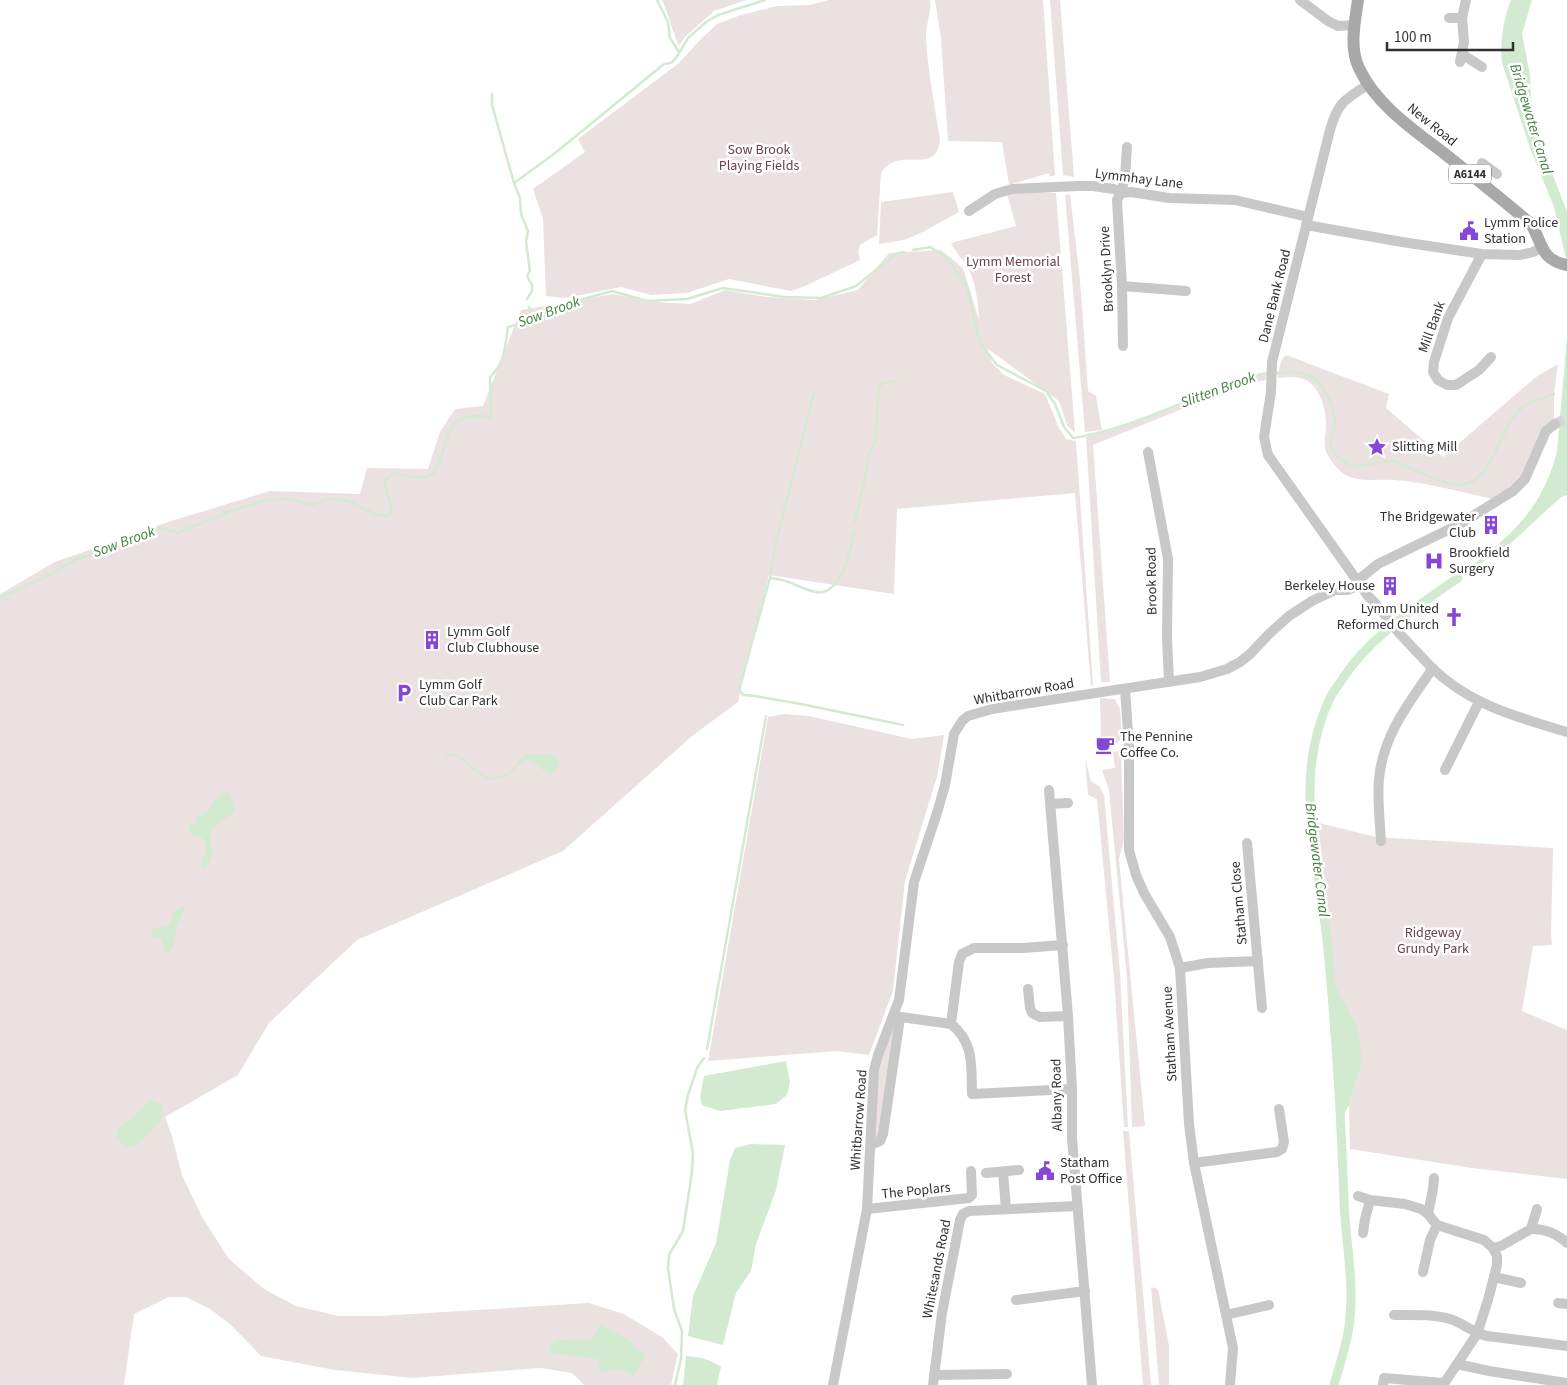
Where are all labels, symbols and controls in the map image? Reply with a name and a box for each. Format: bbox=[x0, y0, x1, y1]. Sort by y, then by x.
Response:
scale bar bbox=[1387, 20, 1513, 52]
text: 100 m bbox=[1394, 27, 1432, 48]
water label: Bridgewater Canal bbox=[1504, 61, 1558, 177]
street label: New Road bbox=[1403, 99, 1461, 151]
park label: Sow Brook Playing Fields bbox=[719, 140, 799, 176]
street label: Lymmhay Lane bbox=[1094, 164, 1184, 194]
road number: A6144 bbox=[1449, 164, 1491, 183]
place label: Lymm Police Station bbox=[1484, 213, 1558, 249]
public building icon: Lymm Police Station bbox=[1458, 220, 1480, 242]
street label: Brooklyn Drive bbox=[1095, 225, 1119, 312]
street label: Dane Bank Road bbox=[1254, 247, 1296, 345]
park label: Lymm Memorial Forest bbox=[966, 252, 1060, 288]
water label: Sow Brook bbox=[515, 291, 584, 333]
street label: Mill Bank bbox=[1413, 298, 1451, 356]
water label: Slitten Brook bbox=[1177, 366, 1259, 413]
place icon: Slitting Mill bbox=[1366, 436, 1388, 458]
place label: Slitting Mill bbox=[1392, 437, 1458, 457]
place label: The Bridgewater Club bbox=[1380, 507, 1476, 543]
building icon: The Bridgewater Club bbox=[1480, 514, 1502, 536]
water label: Sow Brook bbox=[90, 521, 159, 563]
place label: Brookfield Surgery bbox=[1449, 543, 1510, 579]
street label: Brook Road bbox=[1141, 547, 1163, 615]
hospital icon: Brookfield Surgery bbox=[1423, 550, 1445, 572]
building icon: Berkeley House bbox=[1379, 575, 1401, 597]
place label: Berkeley House bbox=[1284, 576, 1375, 596]
place label: Lymm United Reformed Church bbox=[1337, 599, 1439, 635]
church icon: Lymm United Reformed Church bbox=[1443, 606, 1465, 628]
place label: Lymm Golf Club Clubhouse bbox=[447, 622, 539, 658]
building icon: Lymm Golf Club Clubhouse bbox=[421, 629, 443, 651]
street label: Whitbarrow Road bbox=[972, 673, 1076, 711]
place label: Lymm Golf Club Car Park bbox=[419, 675, 498, 711]
parking icon: Lymm Golf Club Car Park bbox=[393, 682, 415, 704]
place label: The Pennine Coffee Co. bbox=[1120, 727, 1193, 763]
cafe icon: The Pennine Coffee Co. bbox=[1094, 734, 1116, 756]
water label: Bridgewater Canal bbox=[1300, 802, 1334, 918]
street label: Statham Close bbox=[1225, 860, 1253, 946]
park label: Ridgeway Grundy Park bbox=[1397, 923, 1469, 959]
street label: Statham Avenue bbox=[1158, 986, 1182, 1082]
street label: Albany Road bbox=[1046, 1058, 1068, 1132]
street label: Whitbarrow Road bbox=[845, 1069, 873, 1171]
place label: Statham Post Office bbox=[1060, 1153, 1122, 1189]
public building icon: Statham Post Office bbox=[1034, 1160, 1056, 1182]
street label: The Poplars bbox=[881, 1177, 952, 1205]
street label: Whitesands Road bbox=[918, 1218, 956, 1320]

